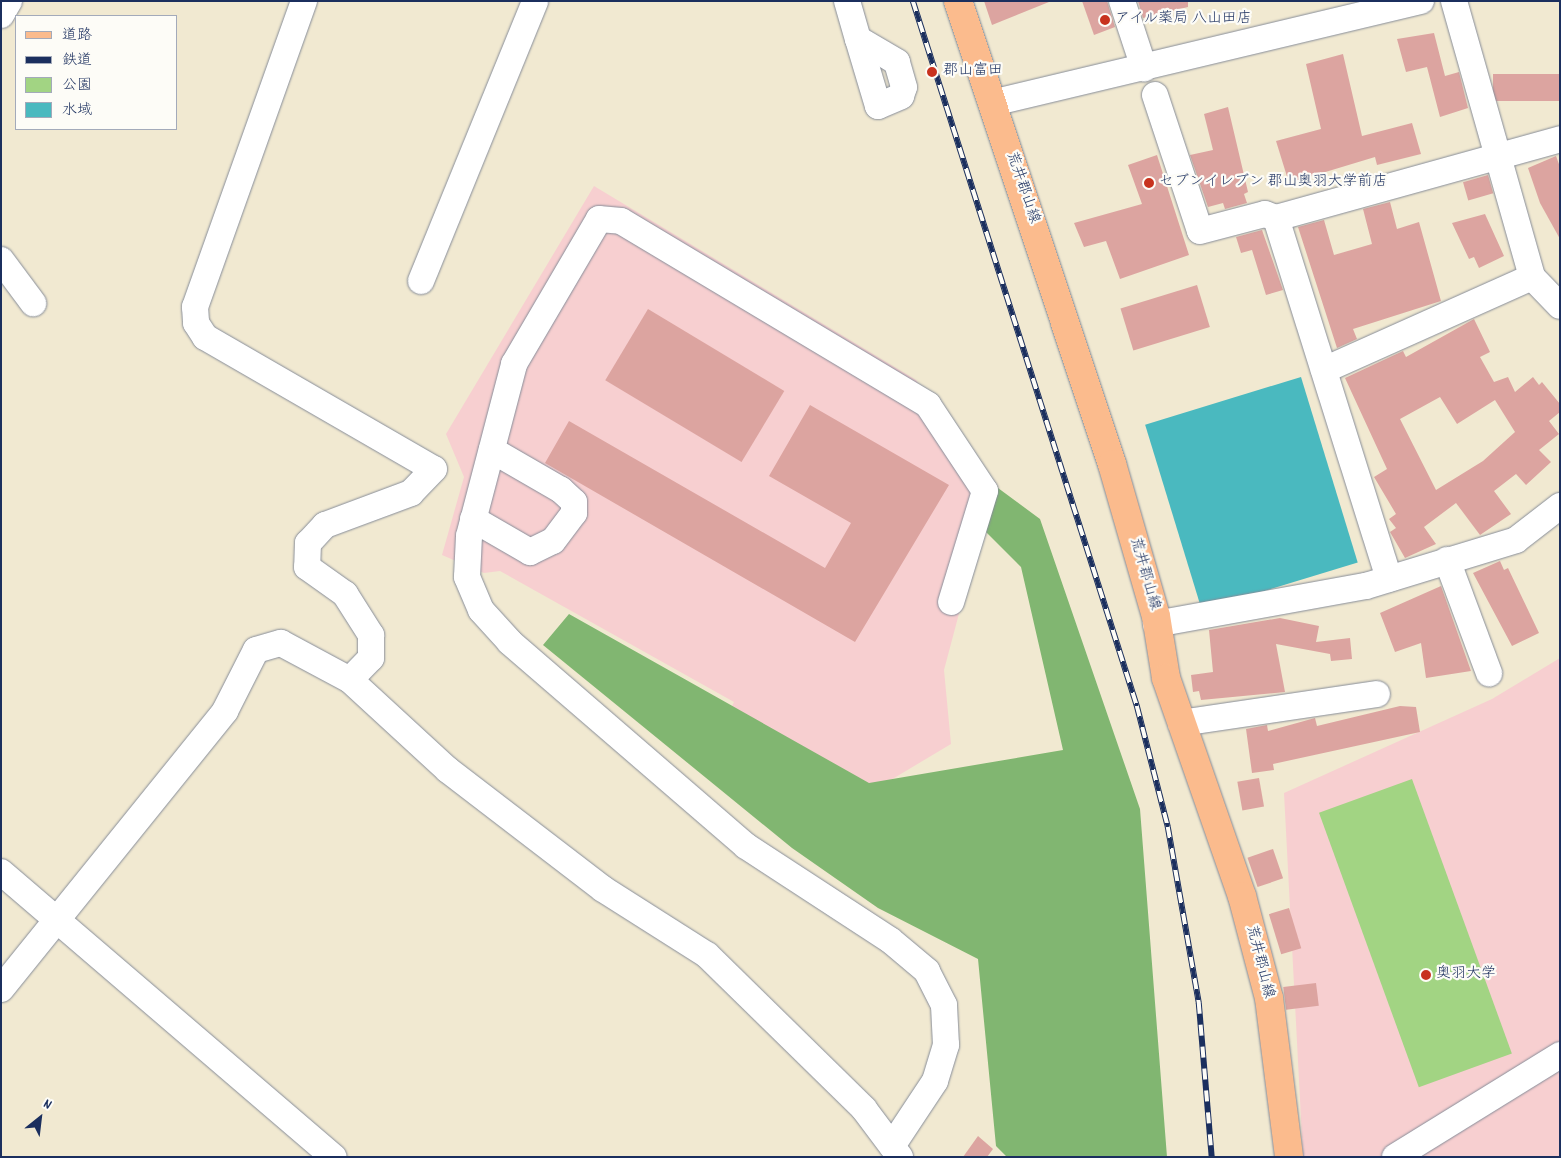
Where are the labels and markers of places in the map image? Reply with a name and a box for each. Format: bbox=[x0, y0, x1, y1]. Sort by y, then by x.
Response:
place label: アイル薬局 八山田店 bbox=[1115, 11, 1253, 29]
marker: アイル薬局 八山田店 bbox=[1099, 14, 1111, 26]
place label: 郡山富田 bbox=[943, 63, 1003, 81]
marker: 郡山富田 bbox=[925, 65, 939, 79]
place label: セブンイレブン 郡山奥羽大学前店 bbox=[1159, 174, 1387, 192]
marker: セブンイレブン 郡山奥羽大学前店 bbox=[1143, 177, 1155, 189]
place label: 奥羽大学 bbox=[1436, 966, 1496, 984]
marker: 奥羽大学 bbox=[1420, 969, 1432, 981]

